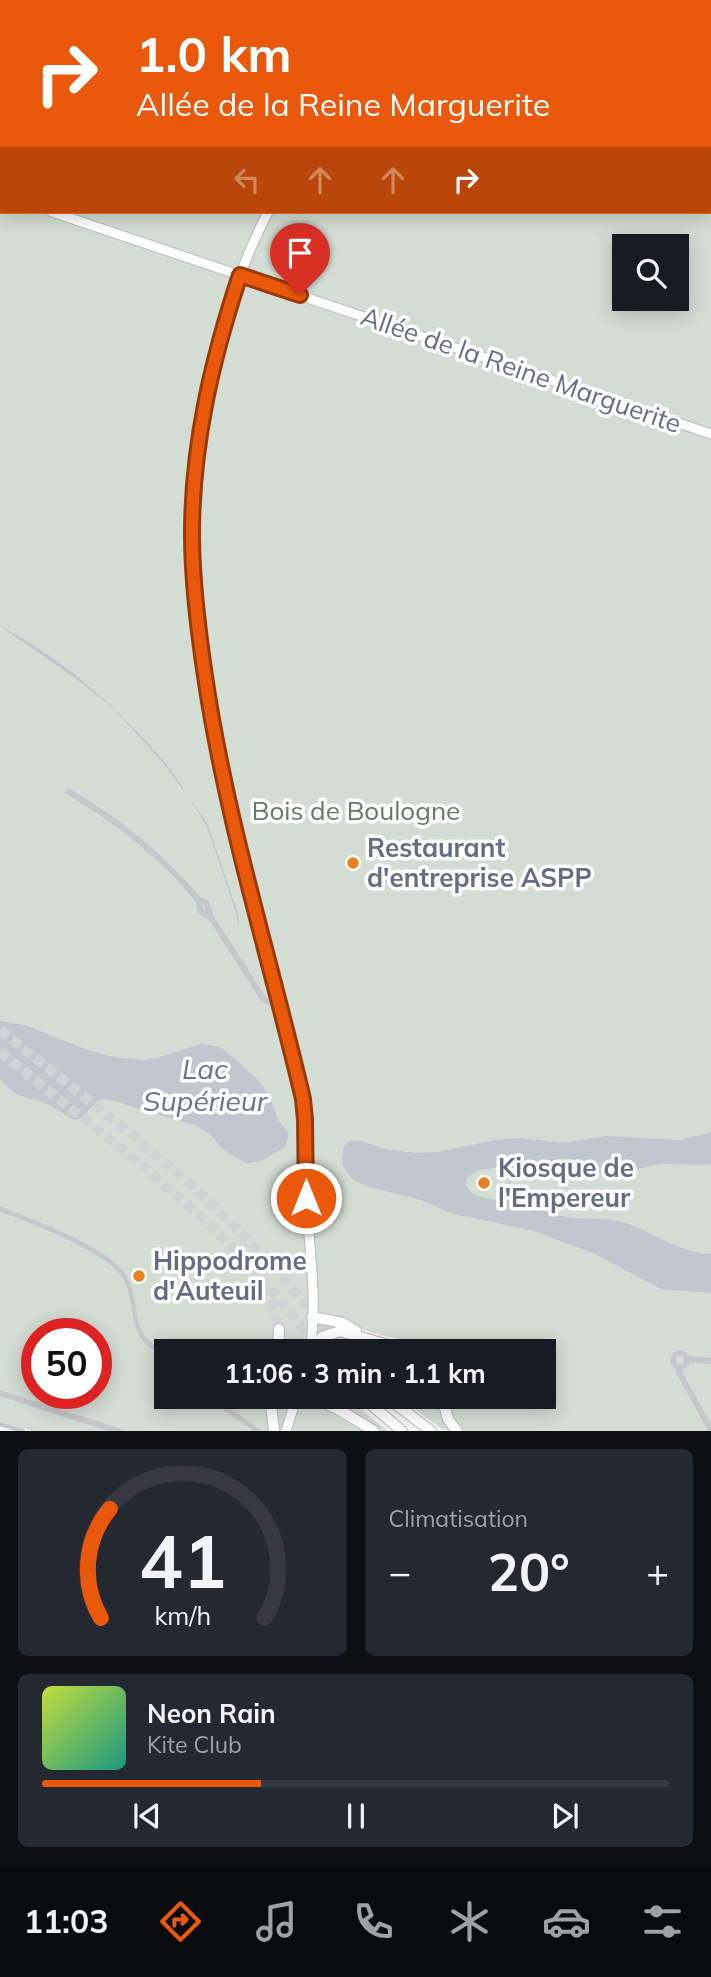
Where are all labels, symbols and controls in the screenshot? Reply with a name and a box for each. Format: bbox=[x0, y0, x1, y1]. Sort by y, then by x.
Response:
text: 1.0 km bbox=[136, 23, 291, 84]
icon: right bbox=[21, 28, 112, 119]
text: Allée de la Reine Marguerite bbox=[136, 84, 550, 124]
icon: left bbox=[228, 161, 266, 199]
icon: ahead bbox=[301, 161, 339, 199]
icon: ahead bbox=[374, 161, 412, 199]
icon: right bbox=[447, 161, 485, 199]
pin bbox=[270, 223, 330, 295]
icon: arrive bbox=[281, 234, 319, 272]
map controls bbox=[612, 234, 689, 311]
button: search bbox=[612, 234, 689, 311]
street label: Allée de la Reine Marguerite bbox=[357, 299, 686, 440]
park label: Bois de Boulogne bbox=[252, 794, 460, 827]
place label: Restaurant d'entreprise ASPP bbox=[367, 831, 592, 894]
marker: Restaurant d'entreprise ASPP bbox=[345, 855, 361, 871]
water label: Lac Supérieur bbox=[143, 1051, 269, 1118]
place label: Kiosque de l'Empereur bbox=[498, 1151, 634, 1214]
position arrow bbox=[269, 1161, 343, 1235]
marker: Kiosque de l'Empereur bbox=[476, 1175, 492, 1191]
place label: Hippodrome d'Auteuil bbox=[153, 1244, 307, 1307]
marker: Hippodrome d'Auteuil bbox=[131, 1268, 147, 1284]
speed limit sign: 50 bbox=[21, 1318, 112, 1409]
text: 11:06 · 3 min · 1.1 km bbox=[224, 1357, 486, 1390]
text: Climatisation bbox=[389, 1504, 528, 1533]
text: 41 bbox=[139, 1516, 226, 1607]
text: 20° bbox=[488, 1539, 570, 1604]
text: − bbox=[389, 1548, 411, 1596]
text: + bbox=[646, 1548, 669, 1596]
text: km/h bbox=[154, 1600, 211, 1631]
text: Neon Rain bbox=[147, 1697, 276, 1730]
text: Kite Club bbox=[147, 1730, 242, 1759]
icon: previous bbox=[128, 1797, 166, 1835]
icon: pause bbox=[337, 1797, 375, 1835]
icon: next bbox=[546, 1797, 584, 1835]
icon: directions bbox=[156, 1897, 205, 1946]
icon: music bbox=[252, 1897, 301, 1946]
icon: phone bbox=[349, 1897, 398, 1946]
icon: climate bbox=[445, 1897, 494, 1946]
icon: car bbox=[542, 1897, 591, 1946]
icon: filters bbox=[638, 1897, 687, 1946]
text: 11:03 bbox=[24, 1901, 108, 1941]

